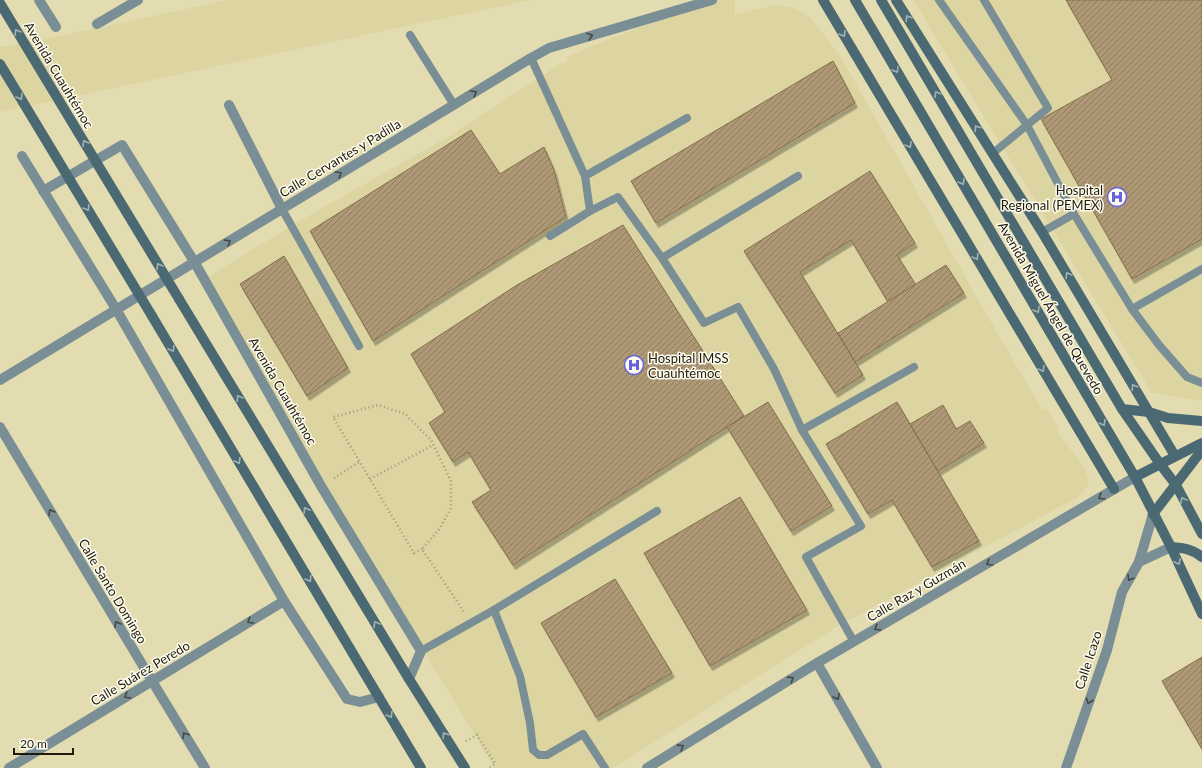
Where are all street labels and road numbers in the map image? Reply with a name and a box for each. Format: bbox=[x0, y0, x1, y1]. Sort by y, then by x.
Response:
street label: Avenida Cuauhtémoc bbox=[21, 19, 97, 131]
street label: Calle Cervantes y Padilla bbox=[276, 115, 404, 201]
street label: Avenida Miguel Ángel de Quevedo bbox=[995, 219, 1107, 397]
street label: Avenida Cuauhtémoc bbox=[246, 334, 320, 448]
street label: Calle Santo Domingo bbox=[75, 536, 151, 646]
street label: Calle Raz y Guzmán bbox=[864, 555, 968, 625]
street label: Calle Icazo bbox=[1071, 629, 1105, 691]
street label: Calle Suárez Peredo bbox=[87, 637, 193, 709]

